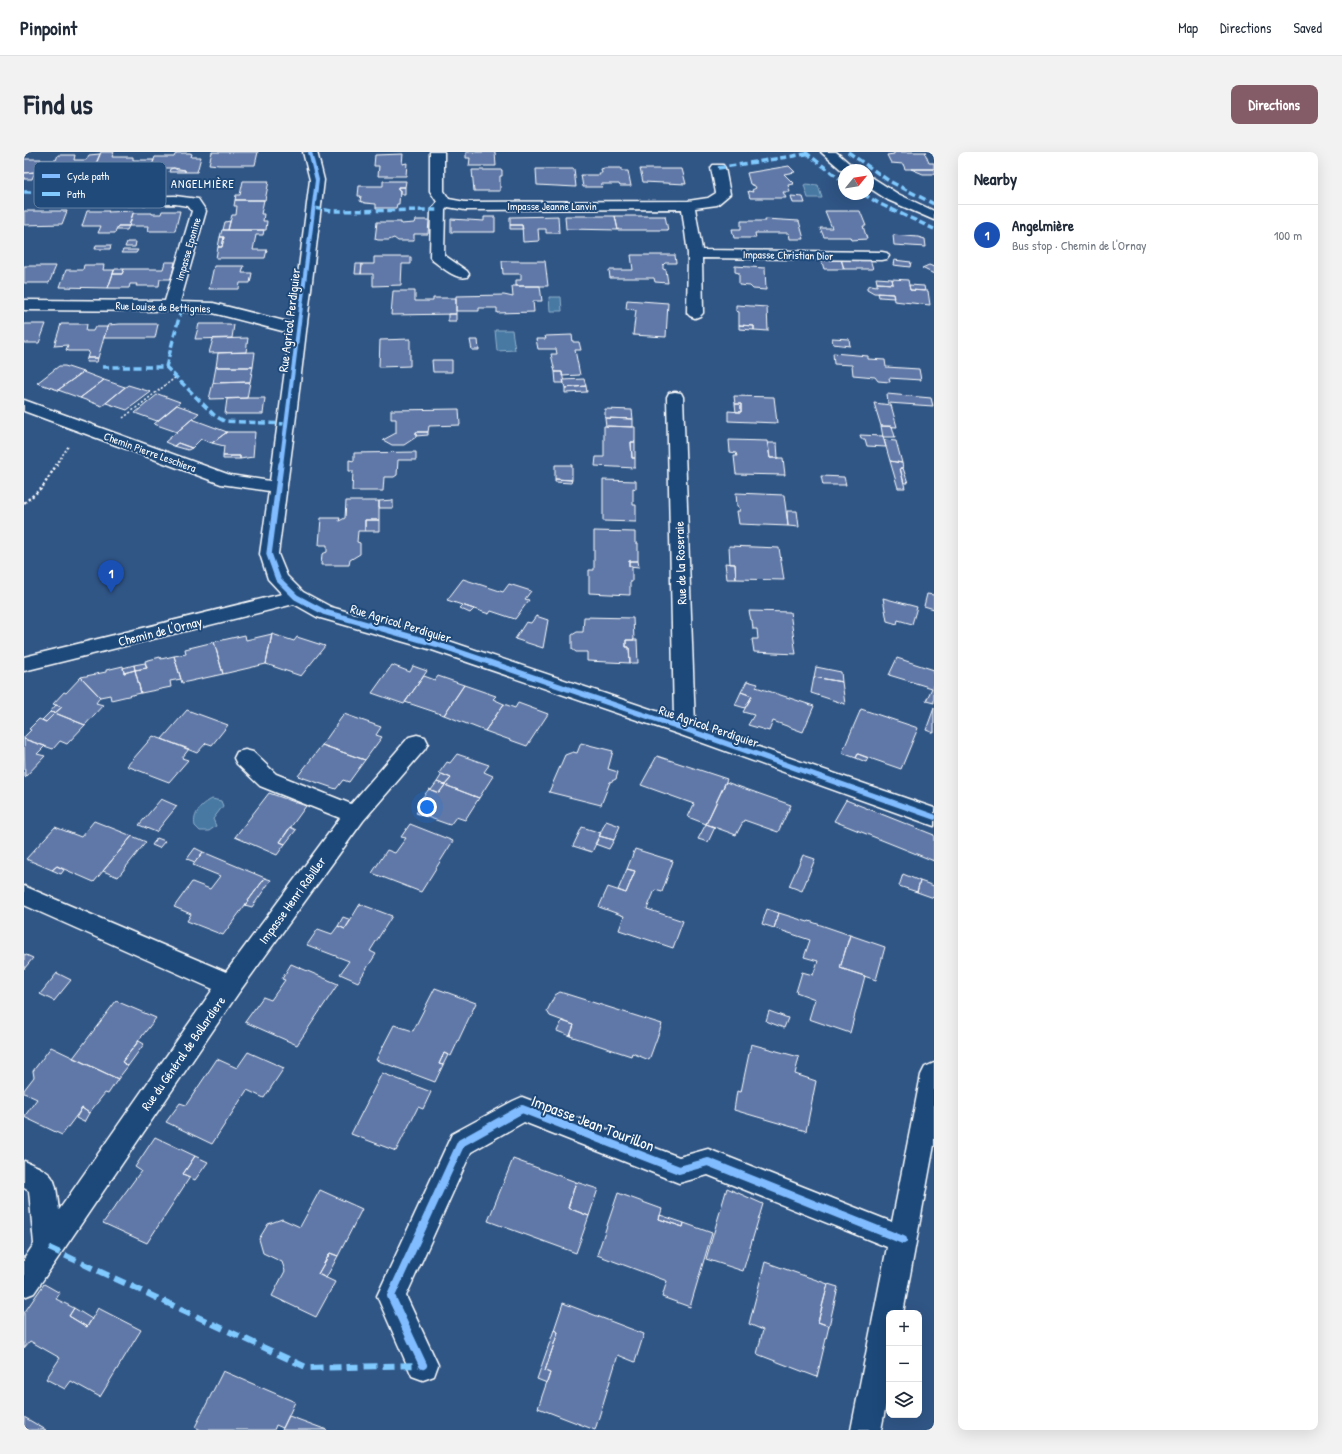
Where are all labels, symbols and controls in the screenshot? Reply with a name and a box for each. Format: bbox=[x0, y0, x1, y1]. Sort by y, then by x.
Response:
text: Pinpoint bbox=[20, 15, 77, 41]
text: Map bbox=[1178, 18, 1198, 37]
text: Directions bbox=[1220, 18, 1271, 37]
text: Saved bbox=[1293, 18, 1322, 37]
text: Find us bbox=[24, 85, 93, 123]
button: Directions bbox=[1231, 85, 1318, 124]
legend bbox=[34, 162, 166, 208]
north arrow bbox=[838, 164, 874, 200]
text: Nearby bbox=[974, 167, 1017, 190]
text: Cycle path bbox=[67, 169, 110, 183]
district label: ANGELMIÈRE bbox=[171, 175, 235, 192]
text: Path bbox=[67, 187, 85, 201]
street label: Impasse Jeanne Lanvin bbox=[507, 199, 597, 213]
street label: Impasse Eponine bbox=[172, 215, 204, 282]
text: Angelmière bbox=[1012, 215, 1074, 236]
text: 1 bbox=[985, 226, 989, 244]
text: 100 m bbox=[1274, 226, 1302, 244]
text: Bus stop · Chemin de l'Ornay bbox=[1012, 236, 1147, 254]
street label: Impasse Christian Dior bbox=[743, 247, 834, 263]
street label: Rue Agricol Perdiguier bbox=[274, 267, 304, 373]
street label: Rue Louise de Bettignies bbox=[115, 298, 211, 316]
street label: Chemin Pierre Leschiera bbox=[102, 429, 199, 475]
street label: Rue de la Roseraie bbox=[670, 521, 690, 605]
pin: 1 bbox=[98, 560, 124, 593]
street label: Rue Agricol Perdiguier bbox=[348, 599, 454, 647]
street label: Chemin de l'Ornay bbox=[116, 612, 204, 650]
street label: Rue Agricol Perdiguier bbox=[657, 700, 761, 752]
your location bbox=[417, 797, 437, 817]
street label: Impasse Henri Rabiller bbox=[254, 853, 330, 947]
street label: Rue du Général de Bollardiere bbox=[137, 992, 229, 1114]
street label: Impasse Jean Tourillon bbox=[528, 1089, 658, 1157]
map controls bbox=[886, 1310, 922, 1418]
button: + bbox=[886, 1310, 922, 1346]
button: − bbox=[886, 1346, 922, 1382]
button: layers bbox=[886, 1382, 922, 1418]

